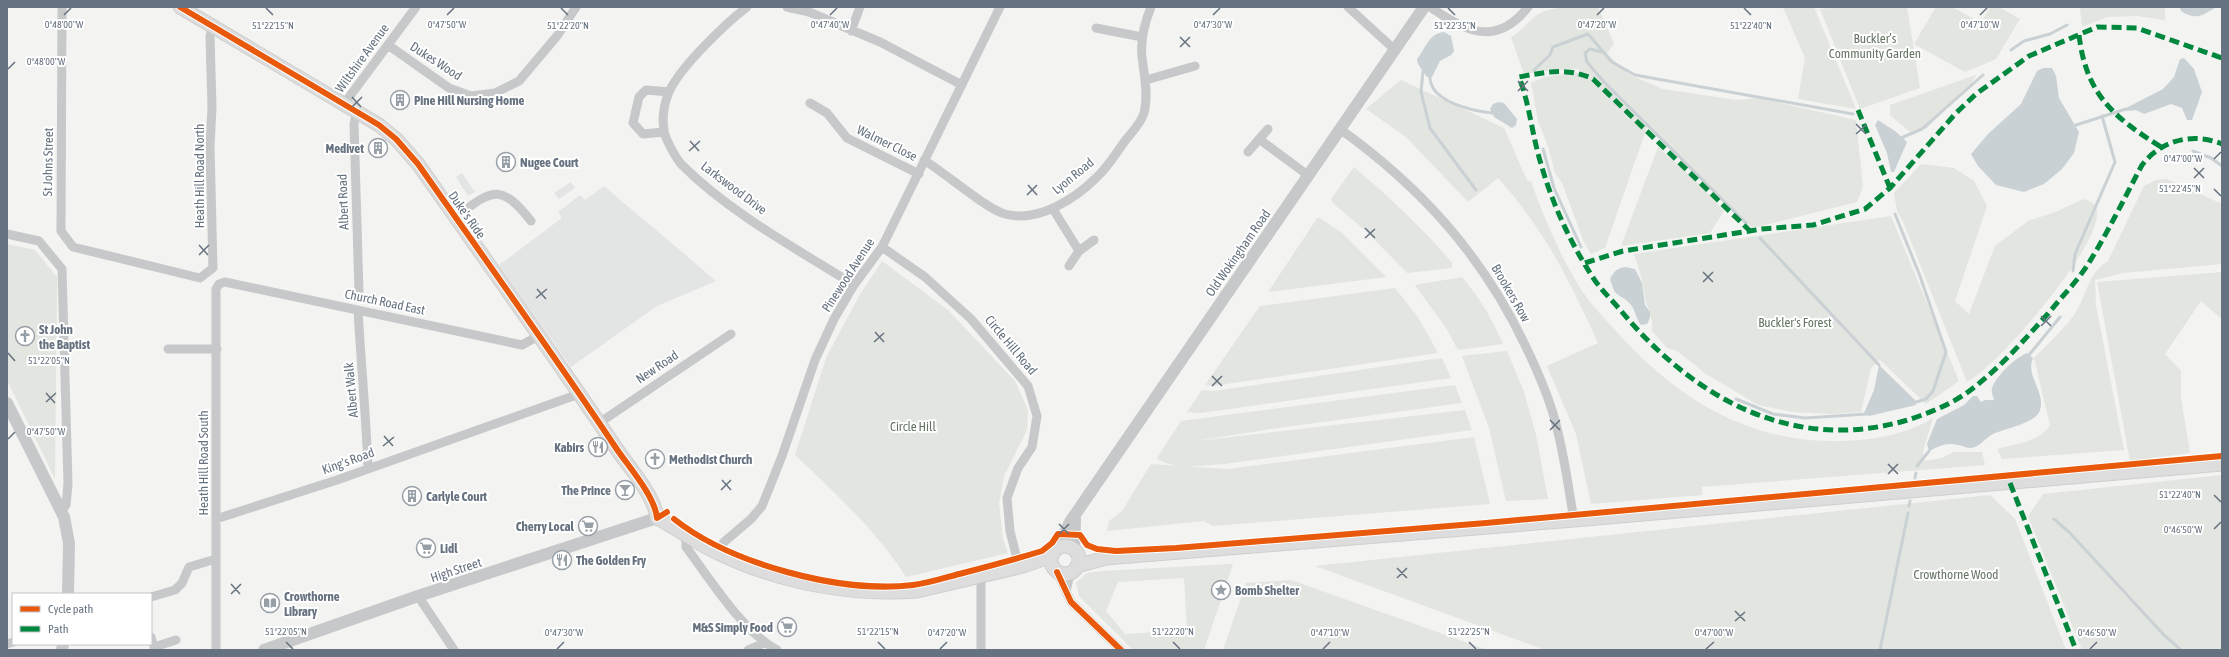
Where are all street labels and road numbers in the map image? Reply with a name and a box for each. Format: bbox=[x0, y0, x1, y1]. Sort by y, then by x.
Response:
street label: Wiltshire Avenue bbox=[332, 21, 392, 95]
street label: Dukes Wood bbox=[407, 39, 465, 83]
street label: Walmer Close bbox=[854, 122, 920, 164]
street label: Heath Hill Road North bbox=[192, 124, 207, 228]
street label: St Johns Street bbox=[40, 127, 56, 197]
street label: Lyon Road bbox=[1049, 155, 1097, 197]
street label: Larkswood Drive bbox=[698, 158, 770, 218]
street label: Albert Road bbox=[335, 174, 351, 230]
street label: Duke's Ride bbox=[445, 188, 489, 242]
street label: Old Wokingham Road bbox=[1202, 207, 1274, 299]
street label: Pinewood Avenue bbox=[819, 235, 877, 315]
street label: Brookers Row bbox=[1488, 262, 1534, 325]
street label: Church Road East bbox=[343, 286, 427, 318]
street label: Circle Hill Road bbox=[982, 312, 1040, 378]
street label: New Road bbox=[633, 347, 681, 387]
street label: Albert Walk bbox=[341, 361, 361, 418]
street label: Heath Hill Road South bbox=[196, 410, 211, 516]
street label: King's Road bbox=[320, 445, 376, 477]
street label: High Street bbox=[429, 555, 484, 585]

